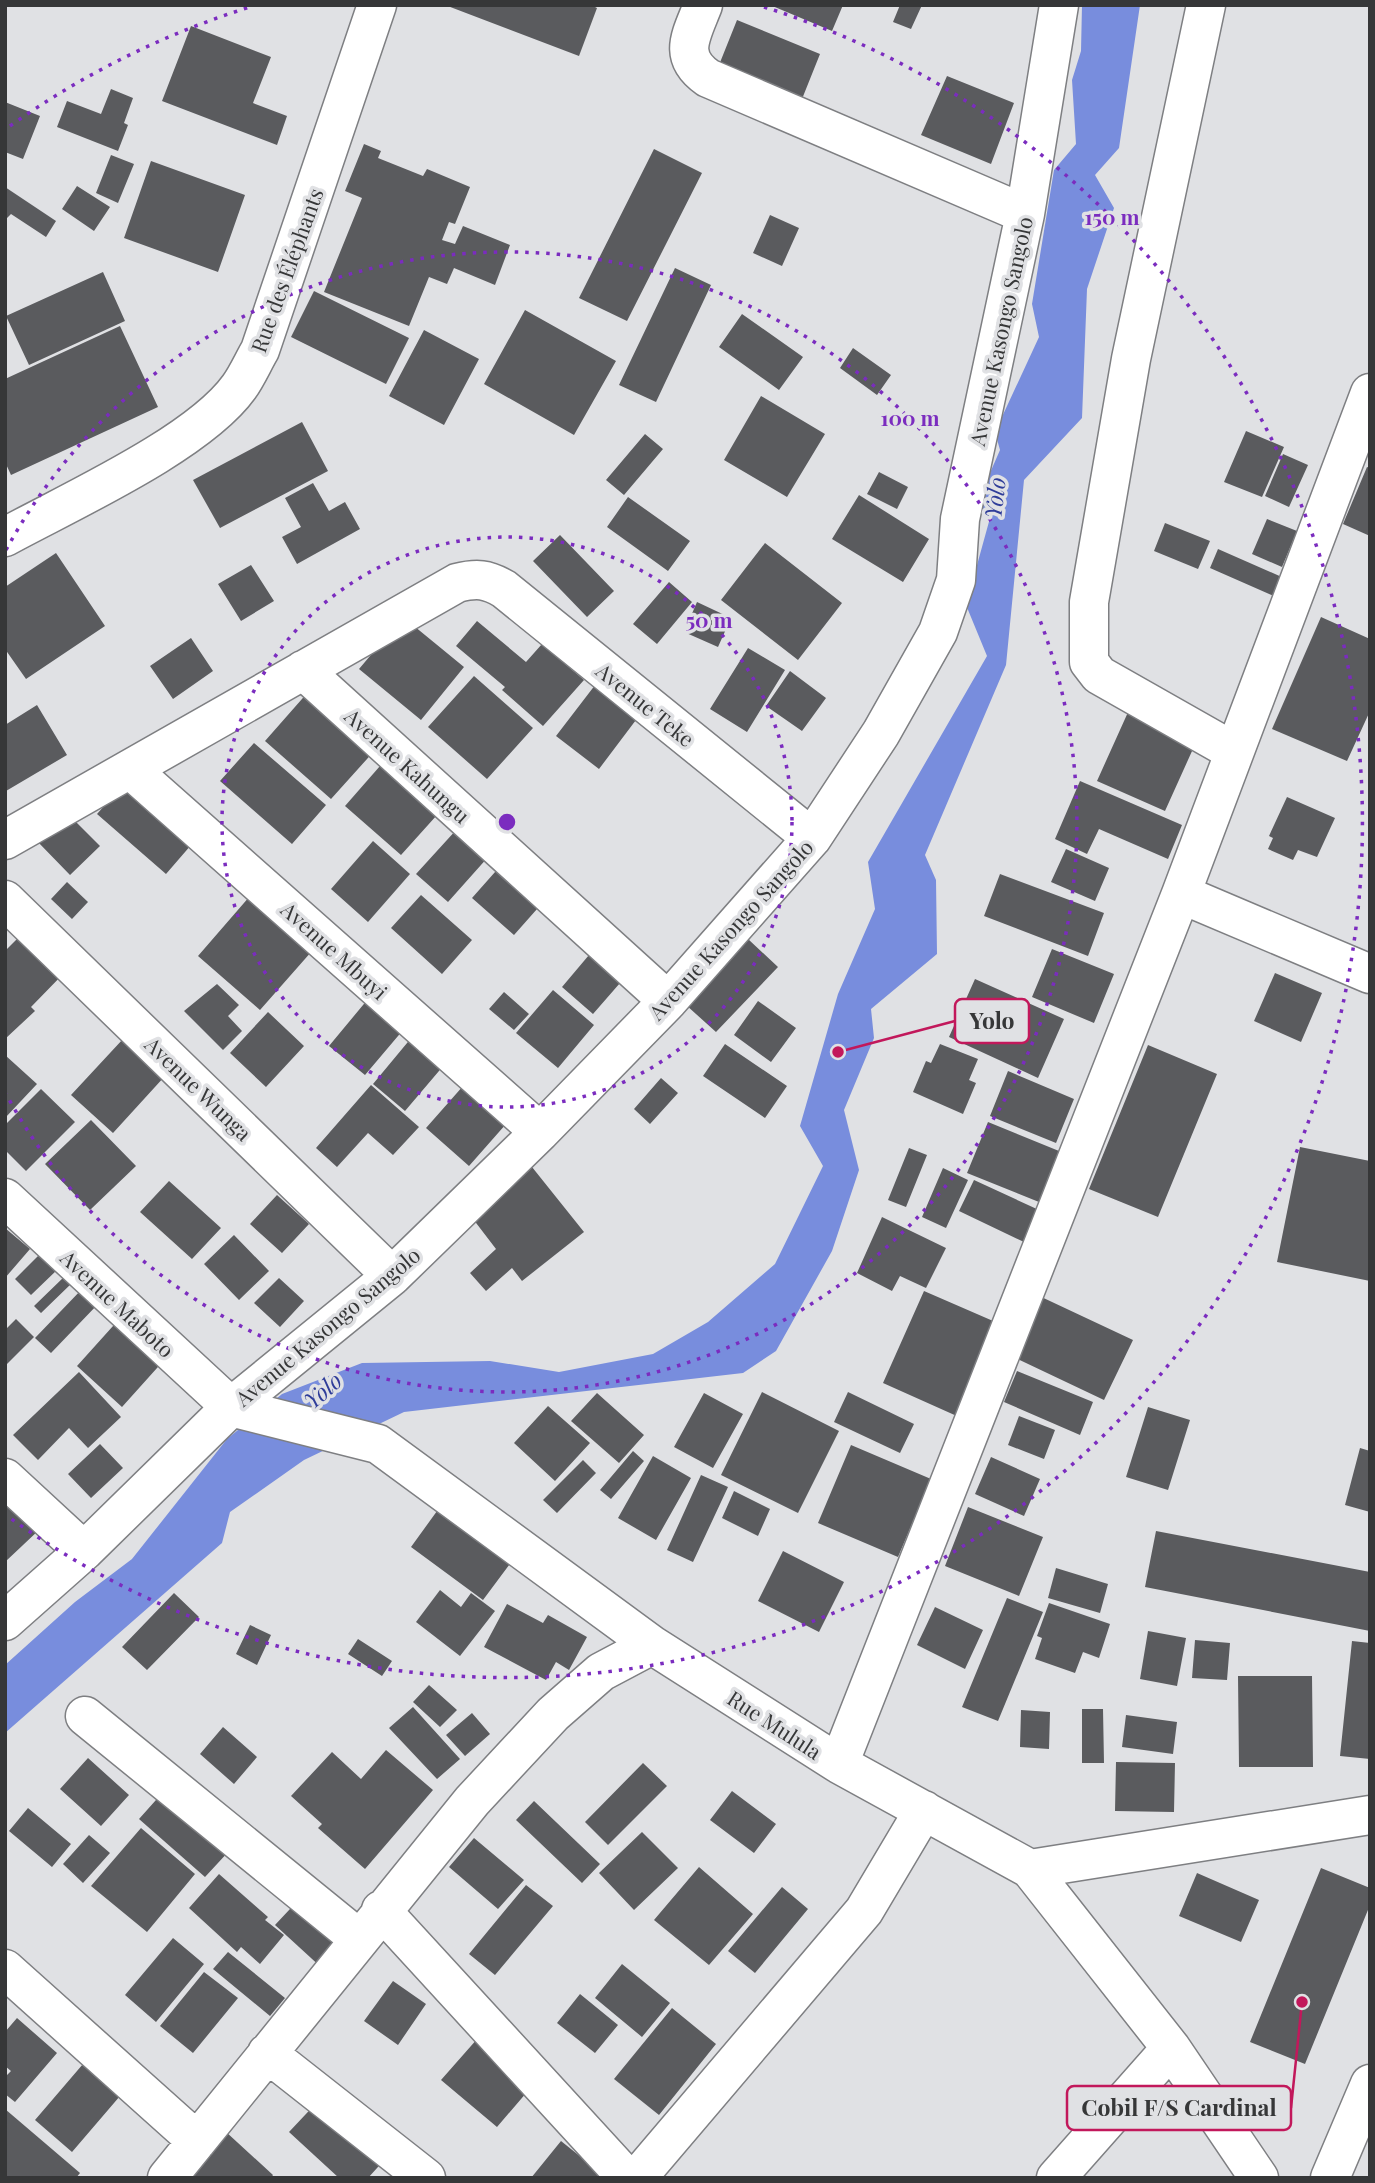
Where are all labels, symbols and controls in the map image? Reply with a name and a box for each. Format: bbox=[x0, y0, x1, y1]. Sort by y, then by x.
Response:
street label: Rue des Éléphants bbox=[243, 184, 329, 356]
text: 150 m bbox=[1085, 202, 1139, 230]
street label: Avenue Kasongo Sangolo bbox=[962, 214, 1038, 449]
text: 100 m bbox=[880, 403, 940, 431]
water label: Yolo bbox=[976, 475, 1012, 521]
text: 50 m bbox=[685, 605, 733, 633]
street label: Avenue Teke bbox=[590, 655, 701, 752]
street label: Avenue Kahungu bbox=[339, 701, 476, 829]
centre of rings bbox=[495, 810, 519, 834]
street label: Avenue Kasongo Sangolo bbox=[641, 833, 818, 1026]
street label: Avenue Mbuyi bbox=[275, 894, 394, 1005]
callout: Yolo bbox=[955, 999, 1029, 1043]
text: Yolo bbox=[968, 1004, 1015, 1035]
street label: Avenue Wunga bbox=[139, 1029, 259, 1146]
street label: Avenue Kasongo Sangolo bbox=[228, 1240, 425, 1412]
street label: Avenue Maboto bbox=[55, 1242, 181, 1363]
water label: Yolo bbox=[296, 1365, 348, 1415]
street label: Rue Mulula bbox=[723, 1683, 828, 1765]
callout: Cobil F/S Cardinal bbox=[1067, 2086, 1291, 2130]
text: Cobil F/S Cardinal bbox=[1081, 2091, 1277, 2122]

